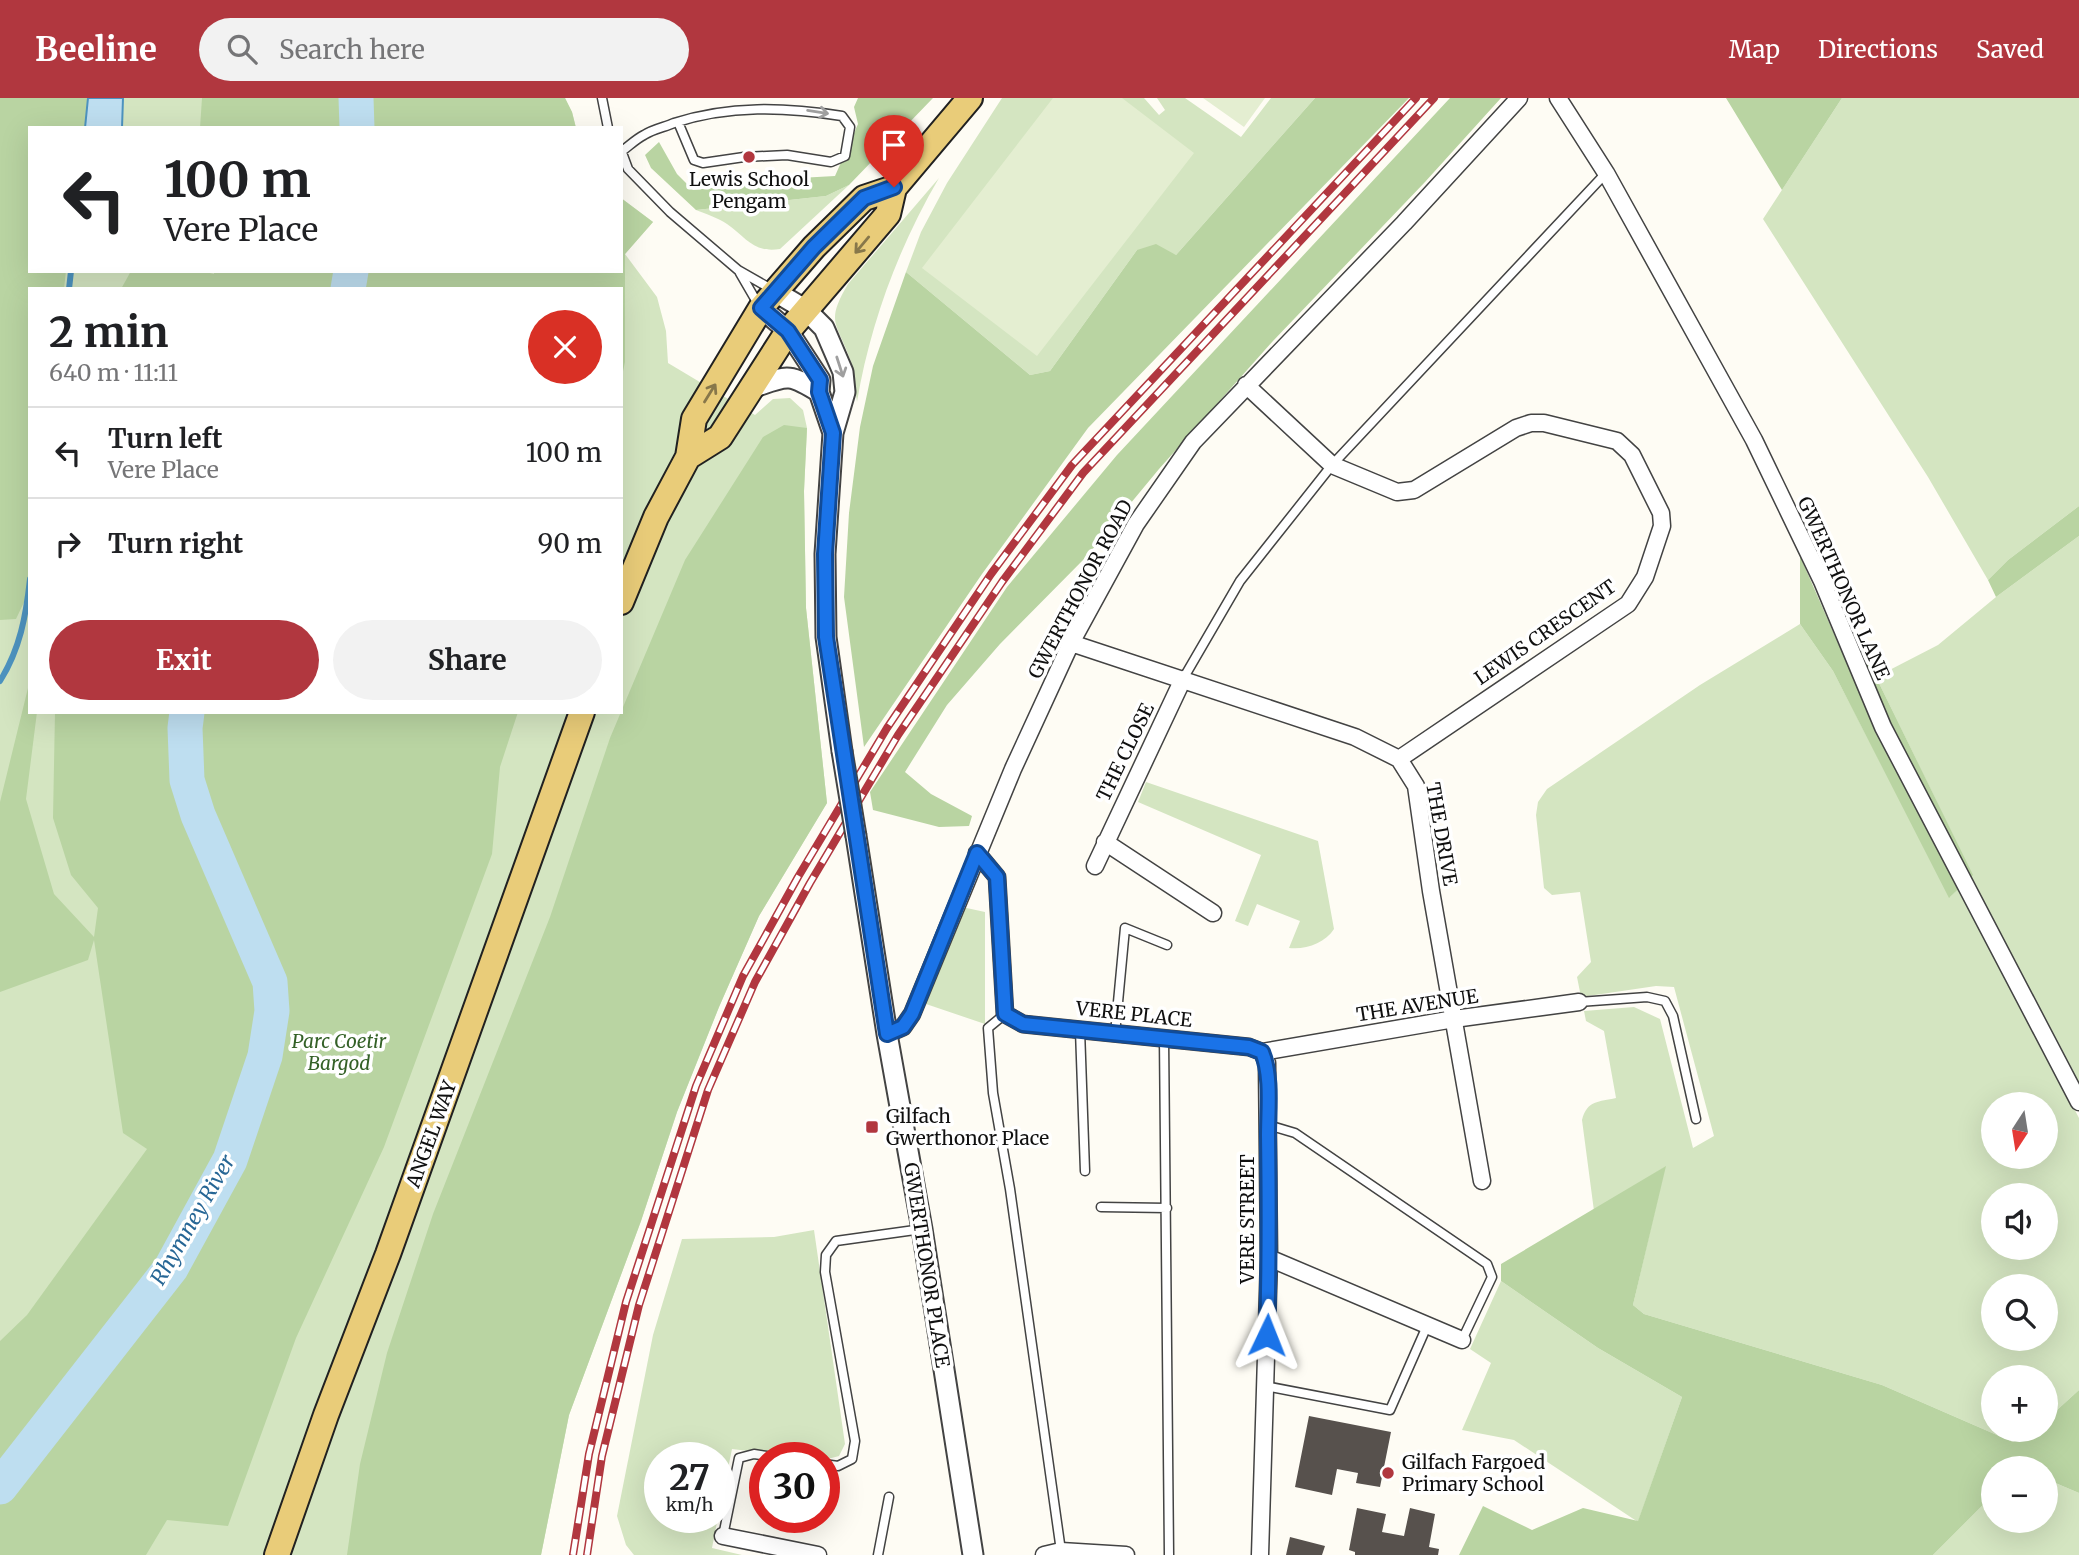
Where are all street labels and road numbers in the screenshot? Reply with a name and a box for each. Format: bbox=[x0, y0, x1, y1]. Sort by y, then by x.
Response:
street label: GWERTHONOR LANE bbox=[1793, 493, 1895, 683]
street label: GWERTHONOR ROAD bbox=[1023, 495, 1137, 683]
street label: LEWIS CRESCENT bbox=[1470, 574, 1620, 690]
street label: THE CLOSE bbox=[1091, 699, 1159, 805]
street label: THE DRIVE bbox=[1421, 780, 1463, 888]
street label: THE AVENUE bbox=[1354, 984, 1480, 1026]
street label: VERE PLACE bbox=[1074, 996, 1193, 1032]
street label: ANGEL WAY bbox=[400, 1077, 462, 1192]
street label: VERE STREET bbox=[1235, 1154, 1259, 1285]
street label: GWERTHONOR PLACE bbox=[899, 1161, 955, 1369]

